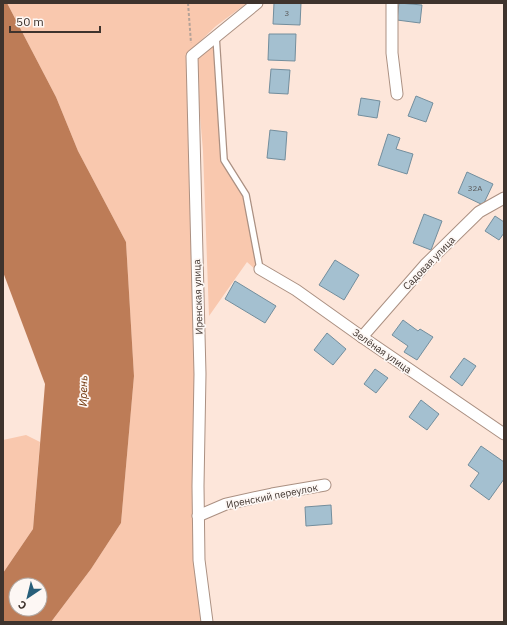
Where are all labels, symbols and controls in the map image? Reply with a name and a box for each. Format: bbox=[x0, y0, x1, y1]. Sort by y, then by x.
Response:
scale bar bbox=[10, 8, 100, 34]
house number: 3 bbox=[285, 8, 290, 18]
text: 50 m bbox=[16, 14, 44, 29]
house number: 32А bbox=[468, 183, 482, 193]
street label: Садовая улица bbox=[400, 233, 458, 293]
street label: Иренская улица bbox=[190, 258, 206, 335]
street label: Зелёная улица bbox=[350, 326, 415, 377]
water label: Ирень bbox=[76, 375, 90, 407]
street label: Иренский переулок bbox=[225, 481, 319, 511]
north arrow bbox=[8, 577, 48, 617]
text: С bbox=[15, 597, 29, 613]

